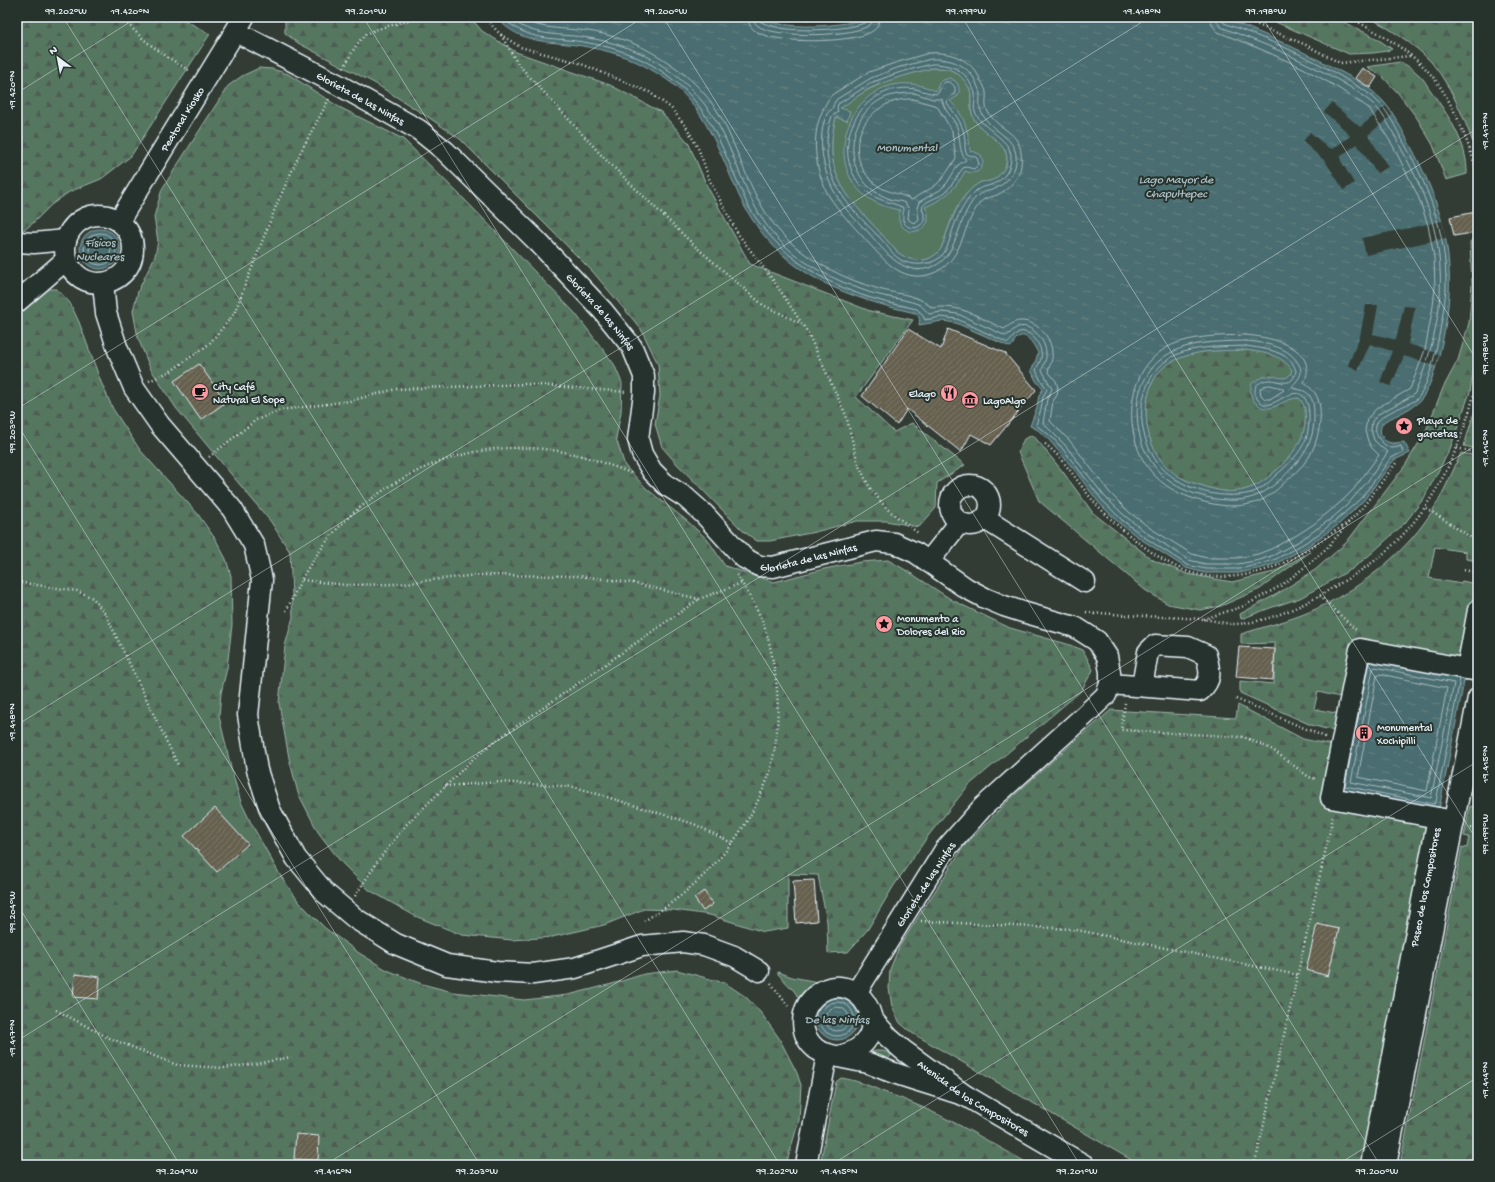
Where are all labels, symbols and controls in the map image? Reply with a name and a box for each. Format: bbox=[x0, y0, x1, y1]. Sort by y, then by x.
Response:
text: 99.202°W bbox=[44, 6, 87, 18]
text: 19.420°N bbox=[110, 6, 150, 18]
text: 99.201°W bbox=[345, 6, 387, 18]
text: 99.200°W bbox=[644, 6, 688, 18]
text: 99.199°W bbox=[945, 6, 987, 18]
text: 19.418°N bbox=[1122, 6, 1161, 18]
text: 99.198°W bbox=[1245, 6, 1287, 18]
north arrow bbox=[38, 38, 78, 78]
text: N bbox=[48, 44, 60, 58]
text: 19.420°N bbox=[7, 70, 19, 110]
street label: Glorieta de las Ninfas bbox=[314, 70, 407, 129]
street label: Peatonal Kiosko bbox=[159, 85, 208, 155]
text: 19.417°N bbox=[1480, 112, 1492, 151]
water label: Monumental bbox=[877, 142, 939, 156]
water label: Lago Mayor de Chapultepec bbox=[1139, 174, 1214, 202]
water label: Físicos Nucleares bbox=[76, 237, 126, 265]
street label: Glorieta de las Ninfas bbox=[563, 272, 637, 353]
text: 99.198°W bbox=[1480, 333, 1492, 375]
place label: City Café Natural El Sope bbox=[213, 381, 285, 407]
cafe icon: City Café Natural El Sope bbox=[190, 382, 210, 402]
restaurant icon: Elago bbox=[939, 383, 959, 403]
place label: Elago bbox=[909, 389, 936, 401]
museum icon: LagoAlgo bbox=[960, 390, 980, 410]
place label: LagoAlgo bbox=[983, 396, 1026, 408]
text: 99.203°W bbox=[7, 411, 19, 454]
place icon: Playa de garcetas bbox=[1394, 416, 1414, 436]
place label: Playa de garcetas bbox=[1416, 416, 1458, 441]
text: 19.416°N bbox=[1480, 429, 1492, 468]
street label: Glorieta de las Ninfas bbox=[760, 542, 859, 575]
place icon: Monumento a Dolores del Rio bbox=[874, 614, 894, 634]
place label: Monumento a Dolores del Rio bbox=[896, 614, 966, 639]
text: 19.418°N bbox=[7, 703, 19, 742]
building icon: Monumental Xochipilli bbox=[1354, 723, 1374, 743]
place label: Monumental Xochipilli bbox=[1376, 723, 1433, 748]
text: 19.415°N bbox=[1480, 745, 1492, 784]
text: 99.199°W bbox=[1480, 813, 1492, 855]
street label: Paseo de los Compositores bbox=[1409, 826, 1444, 949]
street label: Glorieta de las Ninfas bbox=[894, 839, 959, 930]
text: 99.204°W bbox=[7, 891, 19, 934]
water label: De las Ninfas bbox=[805, 1014, 871, 1028]
text: 19.417°N bbox=[7, 1019, 19, 1058]
street label: Avenida de los Compositores bbox=[914, 1058, 1031, 1140]
text: 19.414°N bbox=[1480, 1061, 1492, 1099]
text: 99.204°W bbox=[155, 1166, 198, 1178]
text: 19.416°N bbox=[313, 1166, 352, 1178]
text: 99.203°W bbox=[455, 1166, 498, 1178]
text: 99.202°W bbox=[755, 1166, 798, 1178]
text: 19.415°N bbox=[819, 1166, 858, 1178]
text: 99.201°W bbox=[1056, 1166, 1098, 1178]
text: 99.200°W bbox=[1355, 1166, 1399, 1178]

